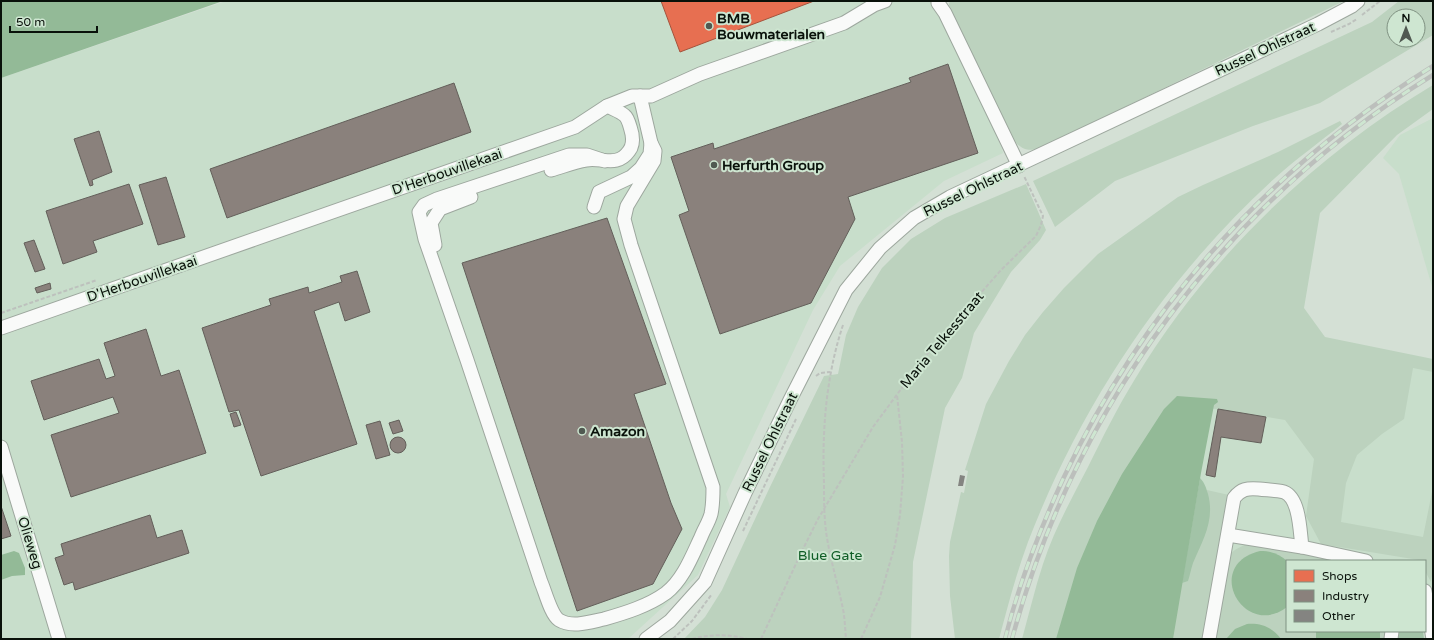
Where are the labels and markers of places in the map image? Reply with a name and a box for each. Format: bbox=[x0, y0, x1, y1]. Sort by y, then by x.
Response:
place label: BMB Bouwmaterialen bbox=[717, 10, 825, 43]
marker: BMB Bouwmaterialen bbox=[704, 21, 714, 31]
place label: Herfurth Group bbox=[722, 157, 824, 174]
marker: Herfurth Group bbox=[709, 160, 719, 170]
place label: Amazon bbox=[590, 423, 645, 440]
marker: Amazon bbox=[577, 426, 587, 436]

